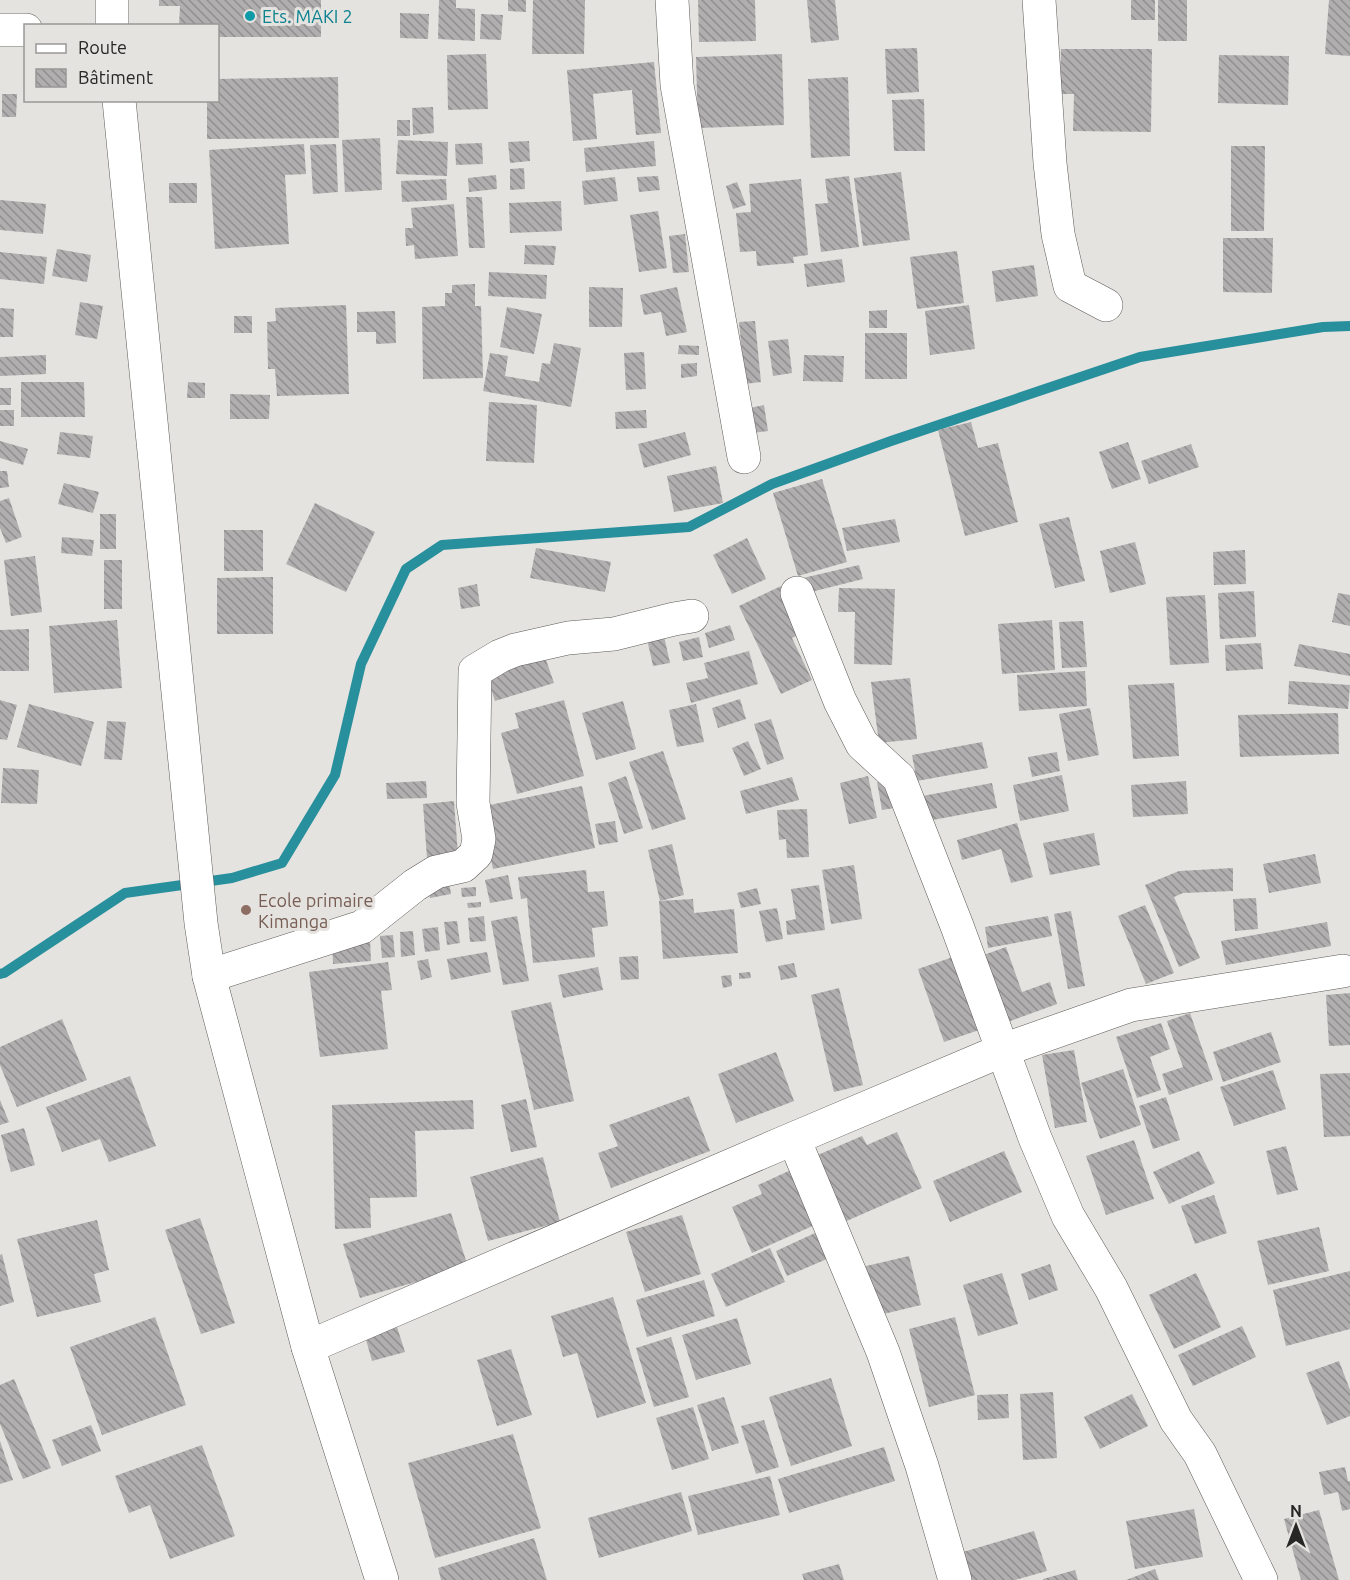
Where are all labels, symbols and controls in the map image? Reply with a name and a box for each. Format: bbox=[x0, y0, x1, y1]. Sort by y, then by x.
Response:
place label: Ets. MAKI 2 bbox=[262, 6, 353, 26]
marker: Ets. MAKI 2 bbox=[243, 9, 257, 23]
legend bbox=[24, 24, 219, 102]
text: Route bbox=[78, 37, 127, 57]
text: Bâtiment bbox=[78, 67, 153, 87]
place label: Ecole primaire Kimanga bbox=[258, 890, 373, 931]
marker: Ecole primaire Kimanga bbox=[239, 903, 253, 917]
north arrow bbox=[1266, 1496, 1326, 1556]
text: N bbox=[1290, 1502, 1302, 1520]

